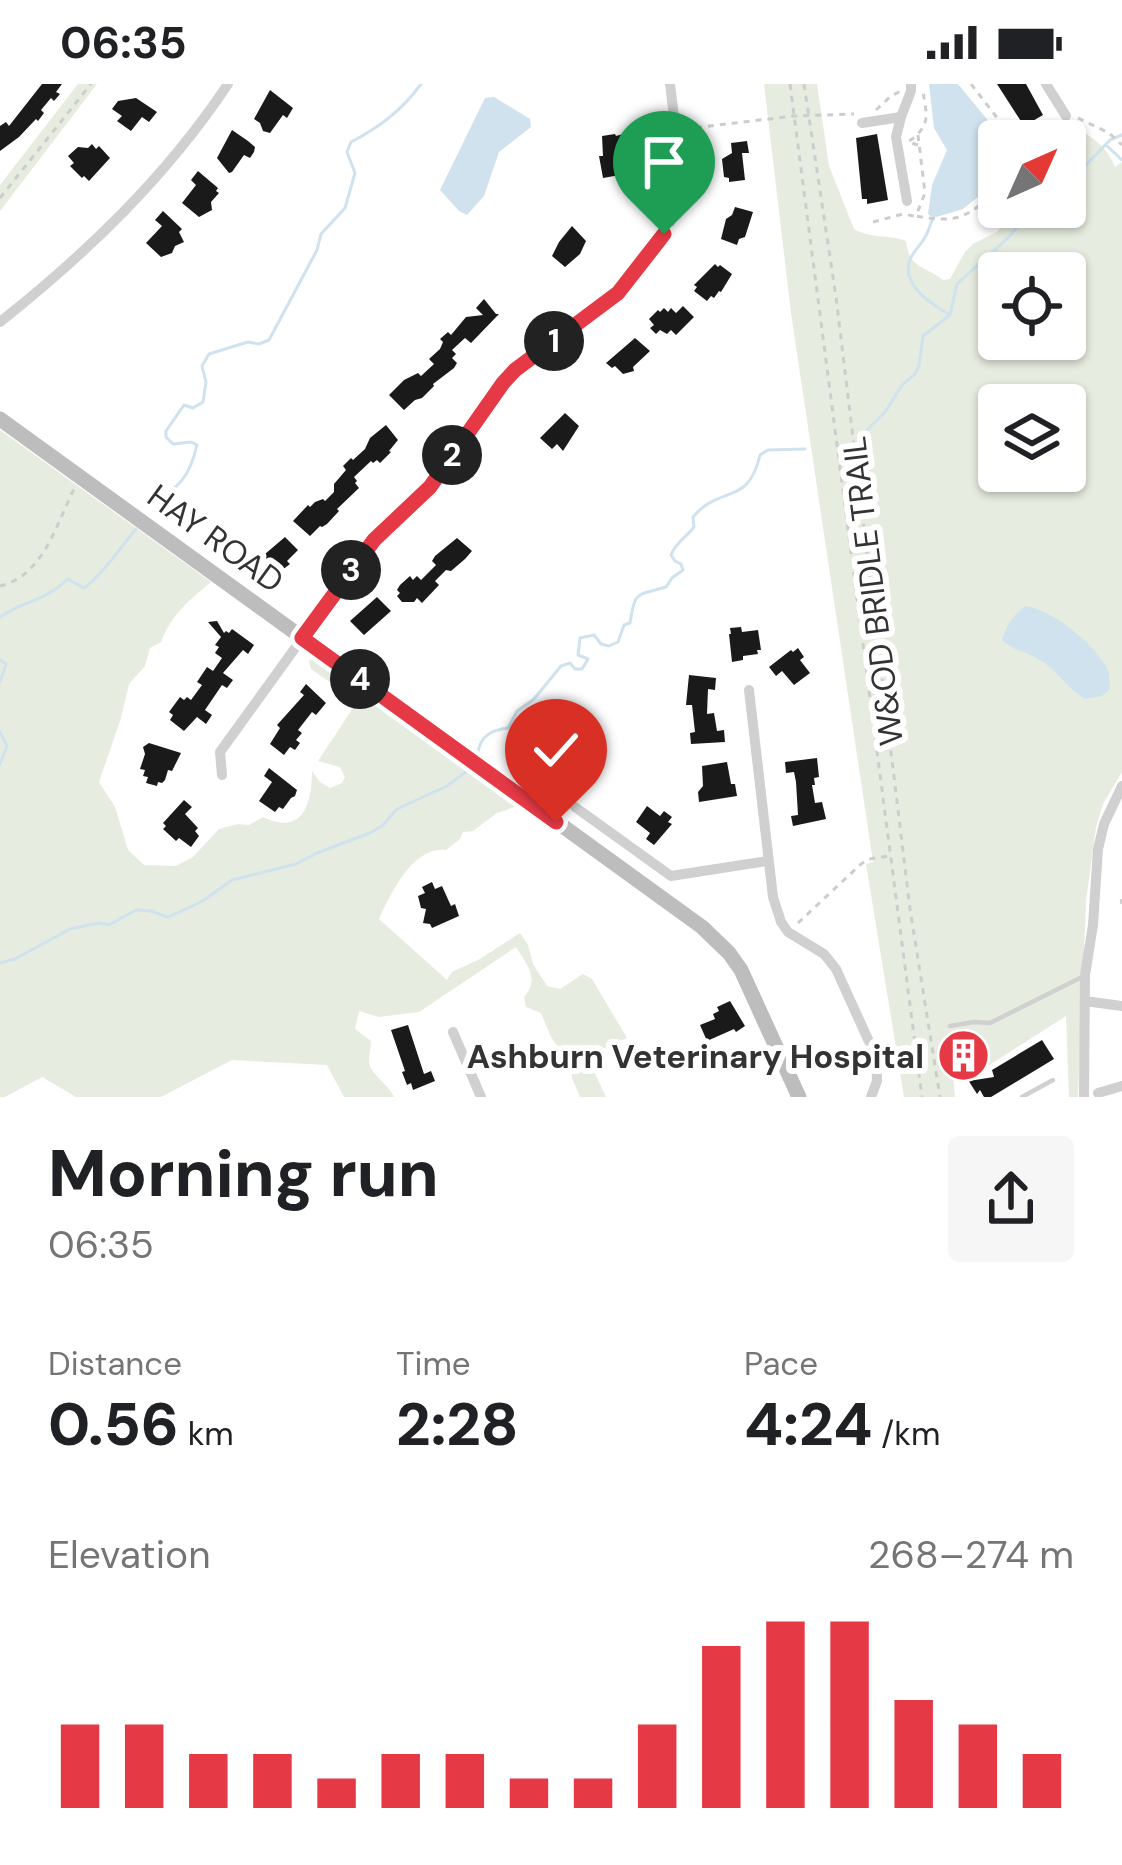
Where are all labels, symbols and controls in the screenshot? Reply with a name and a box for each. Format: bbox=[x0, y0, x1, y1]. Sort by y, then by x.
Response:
text: 06:35 bbox=[60, 13, 187, 72]
pin bbox=[613, 111, 715, 234]
north arrow bbox=[978, 120, 1086, 228]
map controls bbox=[978, 120, 1086, 492]
icon: arrive bbox=[631, 129, 697, 195]
button: locate bbox=[978, 252, 1086, 360]
pin: 1 bbox=[524, 311, 584, 371]
text: 1 bbox=[548, 319, 560, 362]
button: layers bbox=[978, 384, 1086, 492]
pin: 2 bbox=[422, 425, 482, 485]
text: 2 bbox=[442, 433, 462, 476]
street label: W&OD BRIDLE TRAIL bbox=[832, 434, 913, 748]
street label: HAY ROAD bbox=[139, 475, 292, 602]
pin: 3 bbox=[321, 540, 381, 600]
text: 3 bbox=[341, 548, 361, 591]
pin: 4 bbox=[330, 649, 390, 709]
text: 4 bbox=[349, 657, 371, 700]
pin bbox=[505, 699, 607, 822]
icon: check bbox=[523, 717, 589, 783]
building icon: Ashburn Veterinary Hospital bbox=[935, 1028, 991, 1084]
place label: Ashburn Veterinary Hospital bbox=[467, 1035, 924, 1078]
text: Morning run bbox=[48, 1131, 439, 1216]
button: share bbox=[948, 1136, 1074, 1262]
text: 06:35 bbox=[48, 1219, 154, 1270]
text: Distance bbox=[48, 1342, 182, 1385]
text: Time bbox=[396, 1342, 471, 1385]
text: Pace bbox=[744, 1342, 818, 1385]
text: 0.56 bbox=[48, 1385, 179, 1464]
text: 2:28 bbox=[396, 1385, 519, 1464]
text: 4:24 bbox=[744, 1385, 873, 1464]
text: km bbox=[179, 1412, 234, 1455]
text: /km bbox=[873, 1412, 940, 1455]
text: Elevation bbox=[48, 1529, 211, 1580]
text: 268–274 m bbox=[868, 1529, 1074, 1580]

